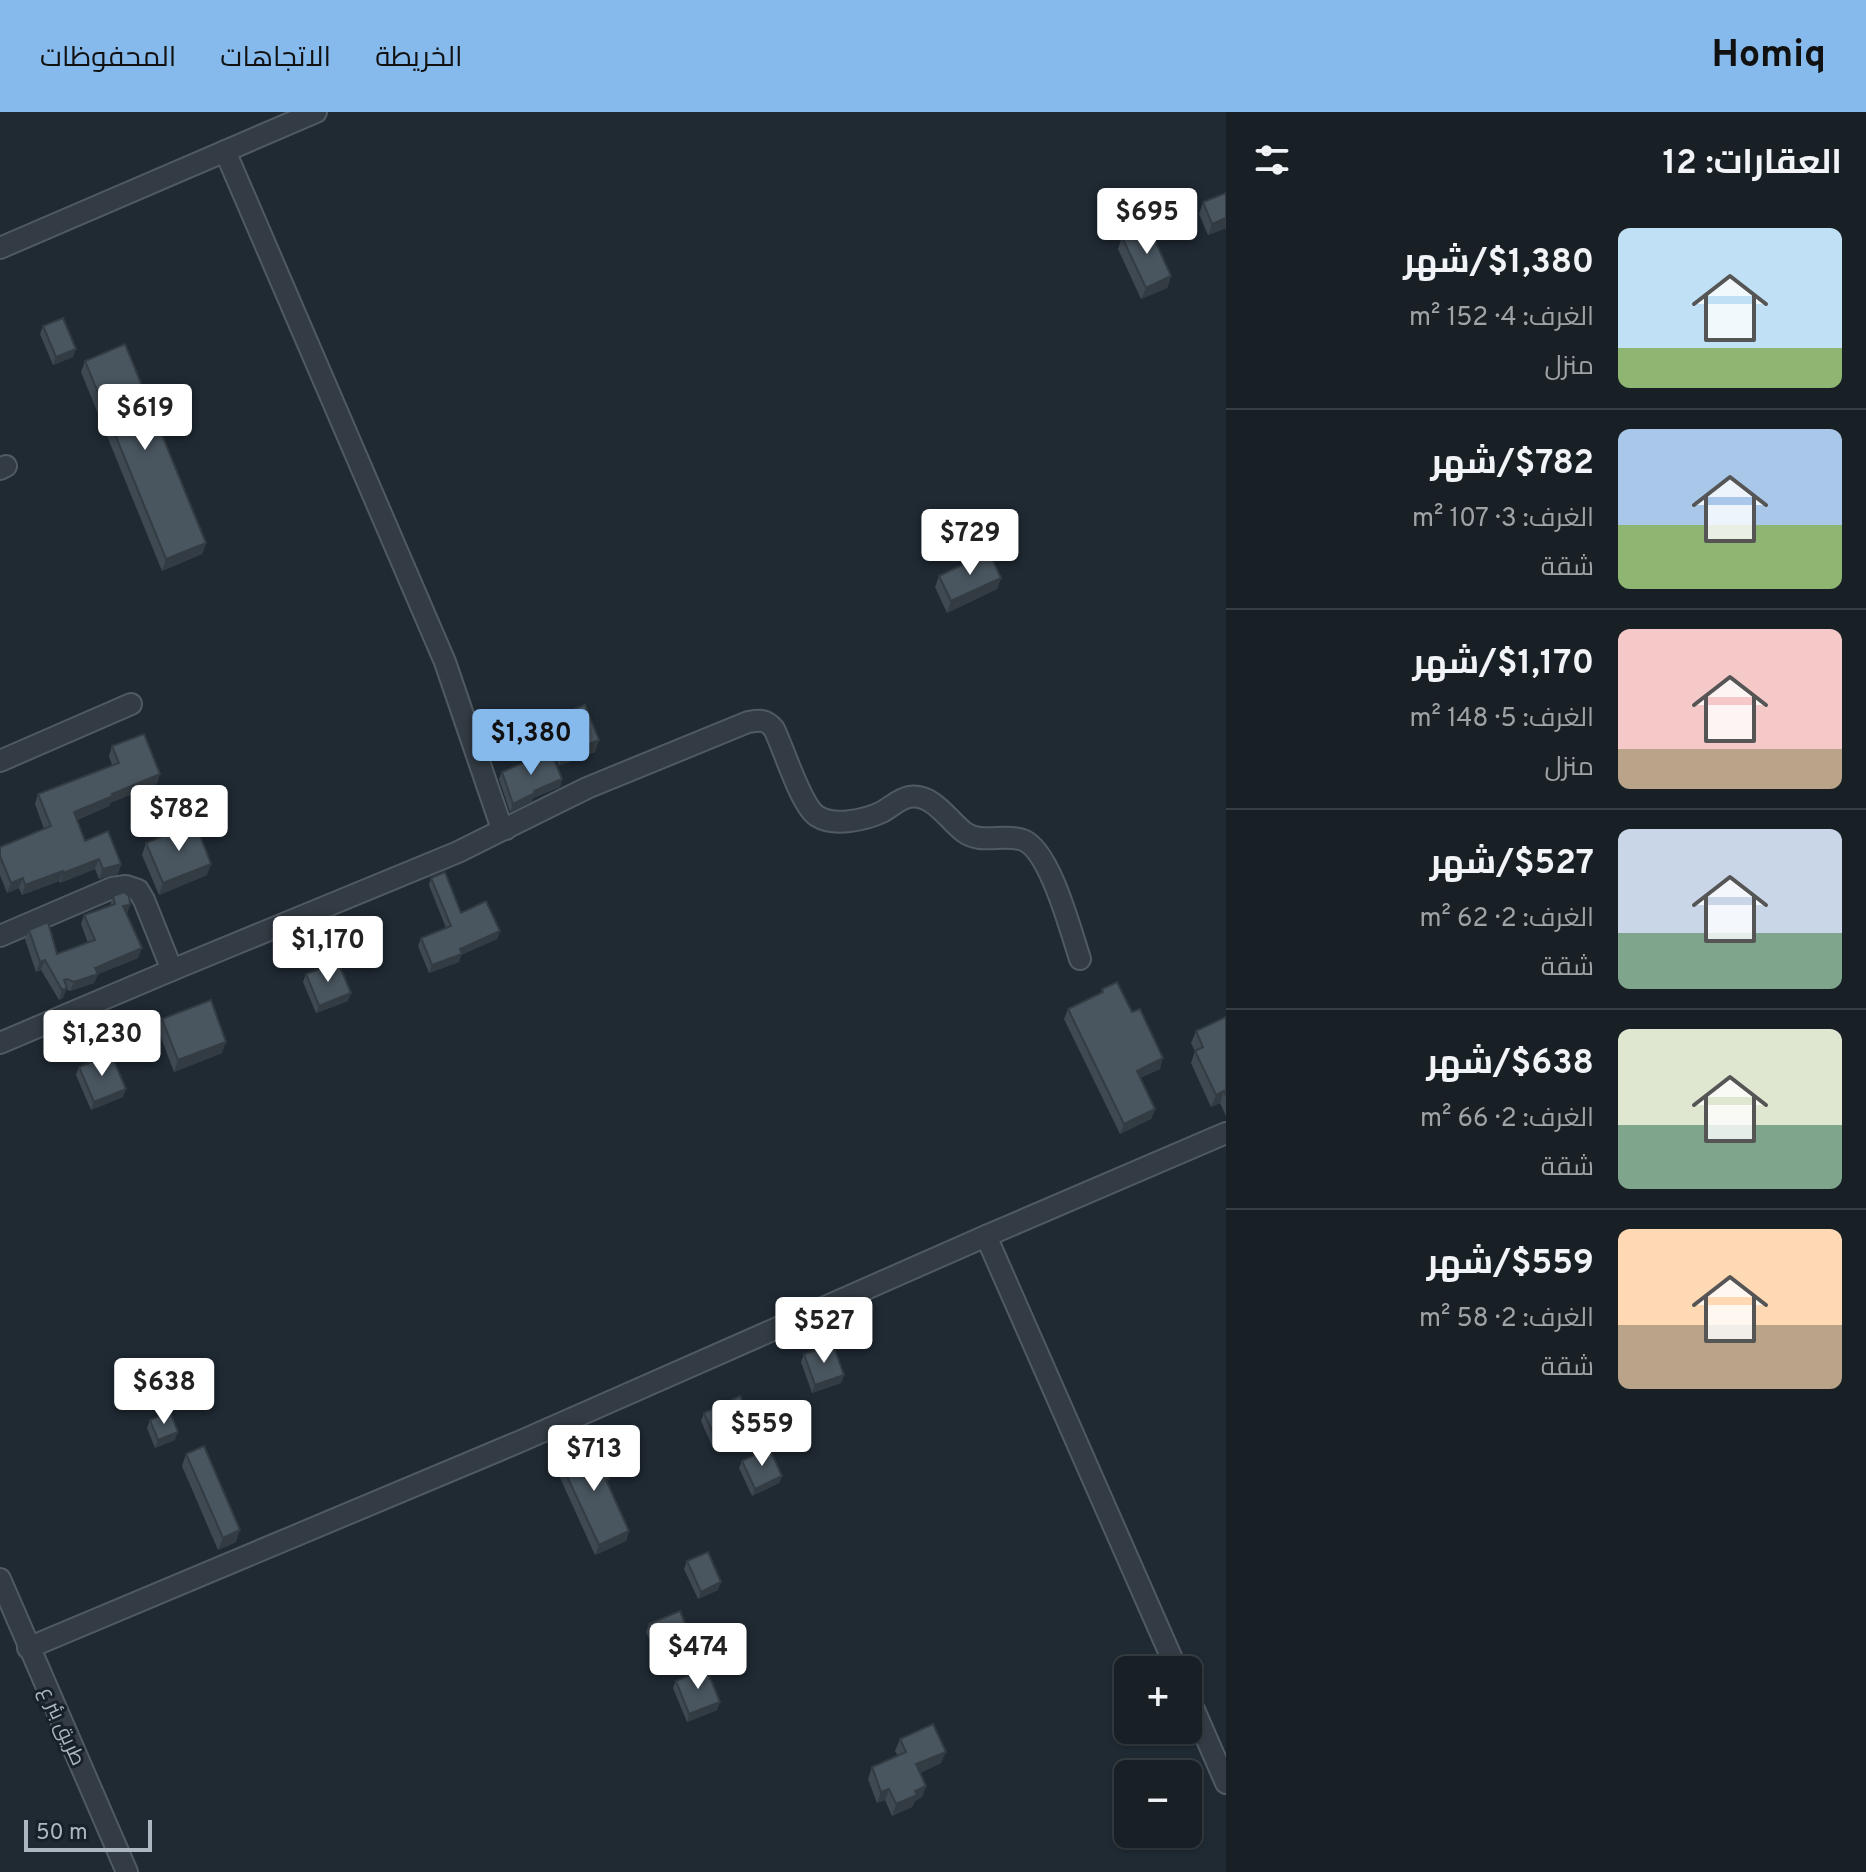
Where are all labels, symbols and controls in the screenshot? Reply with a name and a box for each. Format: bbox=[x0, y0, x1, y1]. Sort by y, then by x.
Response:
text: Homiq bbox=[1711, 32, 1826, 81]
text: المحفوظات bbox=[40, 41, 176, 77]
text: الاتجاهات bbox=[220, 41, 331, 77]
text: الخريطة bbox=[375, 41, 463, 77]
icon: filters bbox=[1250, 138, 1294, 182]
text: العقارات: 12 bbox=[1663, 143, 1842, 186]
pin: $695 bbox=[1100, 188, 1194, 256]
text: $695 bbox=[1115, 197, 1179, 230]
text: $1,380/شهر bbox=[1403, 242, 1594, 285]
icon: home bbox=[1682, 260, 1778, 356]
text: الغرف: 4 · 152 m² bbox=[1409, 302, 1594, 335]
text: منزل bbox=[1545, 351, 1594, 384]
pin: $619 bbox=[98, 384, 192, 452]
text: $619 bbox=[116, 393, 174, 426]
text: $782/شهر bbox=[1430, 443, 1594, 486]
icon: home bbox=[1682, 461, 1778, 557]
text: الغرف: 3 · 107 m² bbox=[1412, 503, 1594, 536]
pin: $729 bbox=[923, 509, 1017, 577]
text: $729 bbox=[939, 518, 1001, 551]
text: شقة bbox=[1541, 552, 1594, 585]
text: $1,170/شهر bbox=[1413, 643, 1594, 686]
icon: home bbox=[1682, 661, 1778, 757]
text: الغرف: 5 · 148 m² bbox=[1410, 703, 1594, 736]
pin: $1,380 bbox=[466, 709, 596, 777]
text: $1,380 bbox=[490, 718, 572, 751]
text: منزل bbox=[1545, 752, 1594, 785]
pin: $782 bbox=[132, 785, 226, 853]
text: $782 bbox=[149, 794, 209, 827]
text: $527/شهر bbox=[1430, 843, 1594, 886]
icon: home bbox=[1682, 861, 1778, 957]
text: الغرف: 2 · 62 m² bbox=[1420, 903, 1594, 936]
pin: $1,170 bbox=[263, 916, 393, 984]
text: $1,170 bbox=[291, 925, 365, 958]
text: شقة bbox=[1541, 952, 1594, 985]
pin: $1,230 bbox=[37, 1010, 167, 1078]
text: $1,230 bbox=[61, 1019, 143, 1052]
text: $638/شهر bbox=[1427, 1043, 1594, 1086]
icon: home bbox=[1682, 1061, 1778, 1157]
text: الغرف: 2 · 66 m² bbox=[1420, 1103, 1594, 1136]
text: شقة bbox=[1541, 1152, 1594, 1185]
text: $559/شهر bbox=[1427, 1243, 1594, 1286]
icon: home bbox=[1682, 1261, 1778, 1357]
pin: $527 bbox=[777, 1297, 871, 1365]
text: الغرف: 2 · 58 m² bbox=[1419, 1303, 1594, 1336]
text: $527 bbox=[793, 1306, 855, 1339]
text: شقة bbox=[1541, 1352, 1594, 1385]
pin: $638 bbox=[117, 1358, 211, 1426]
text: $638 bbox=[132, 1367, 196, 1400]
pin: $559 bbox=[715, 1400, 809, 1468]
text: $559 bbox=[730, 1409, 794, 1442]
pin: $713 bbox=[547, 1425, 641, 1493]
text: $713 bbox=[566, 1434, 622, 1467]
pin: $474 bbox=[651, 1623, 745, 1691]
text: $474 bbox=[668, 1632, 728, 1665]
map controls bbox=[1114, 1656, 1202, 1848]
button: + bbox=[1114, 1656, 1202, 1744]
street label: طريق بئر ع bbox=[32, 1683, 90, 1770]
button: − bbox=[1114, 1760, 1202, 1848]
scale bar bbox=[24, 1816, 152, 1852]
text: 50 m bbox=[36, 1820, 88, 1847]

